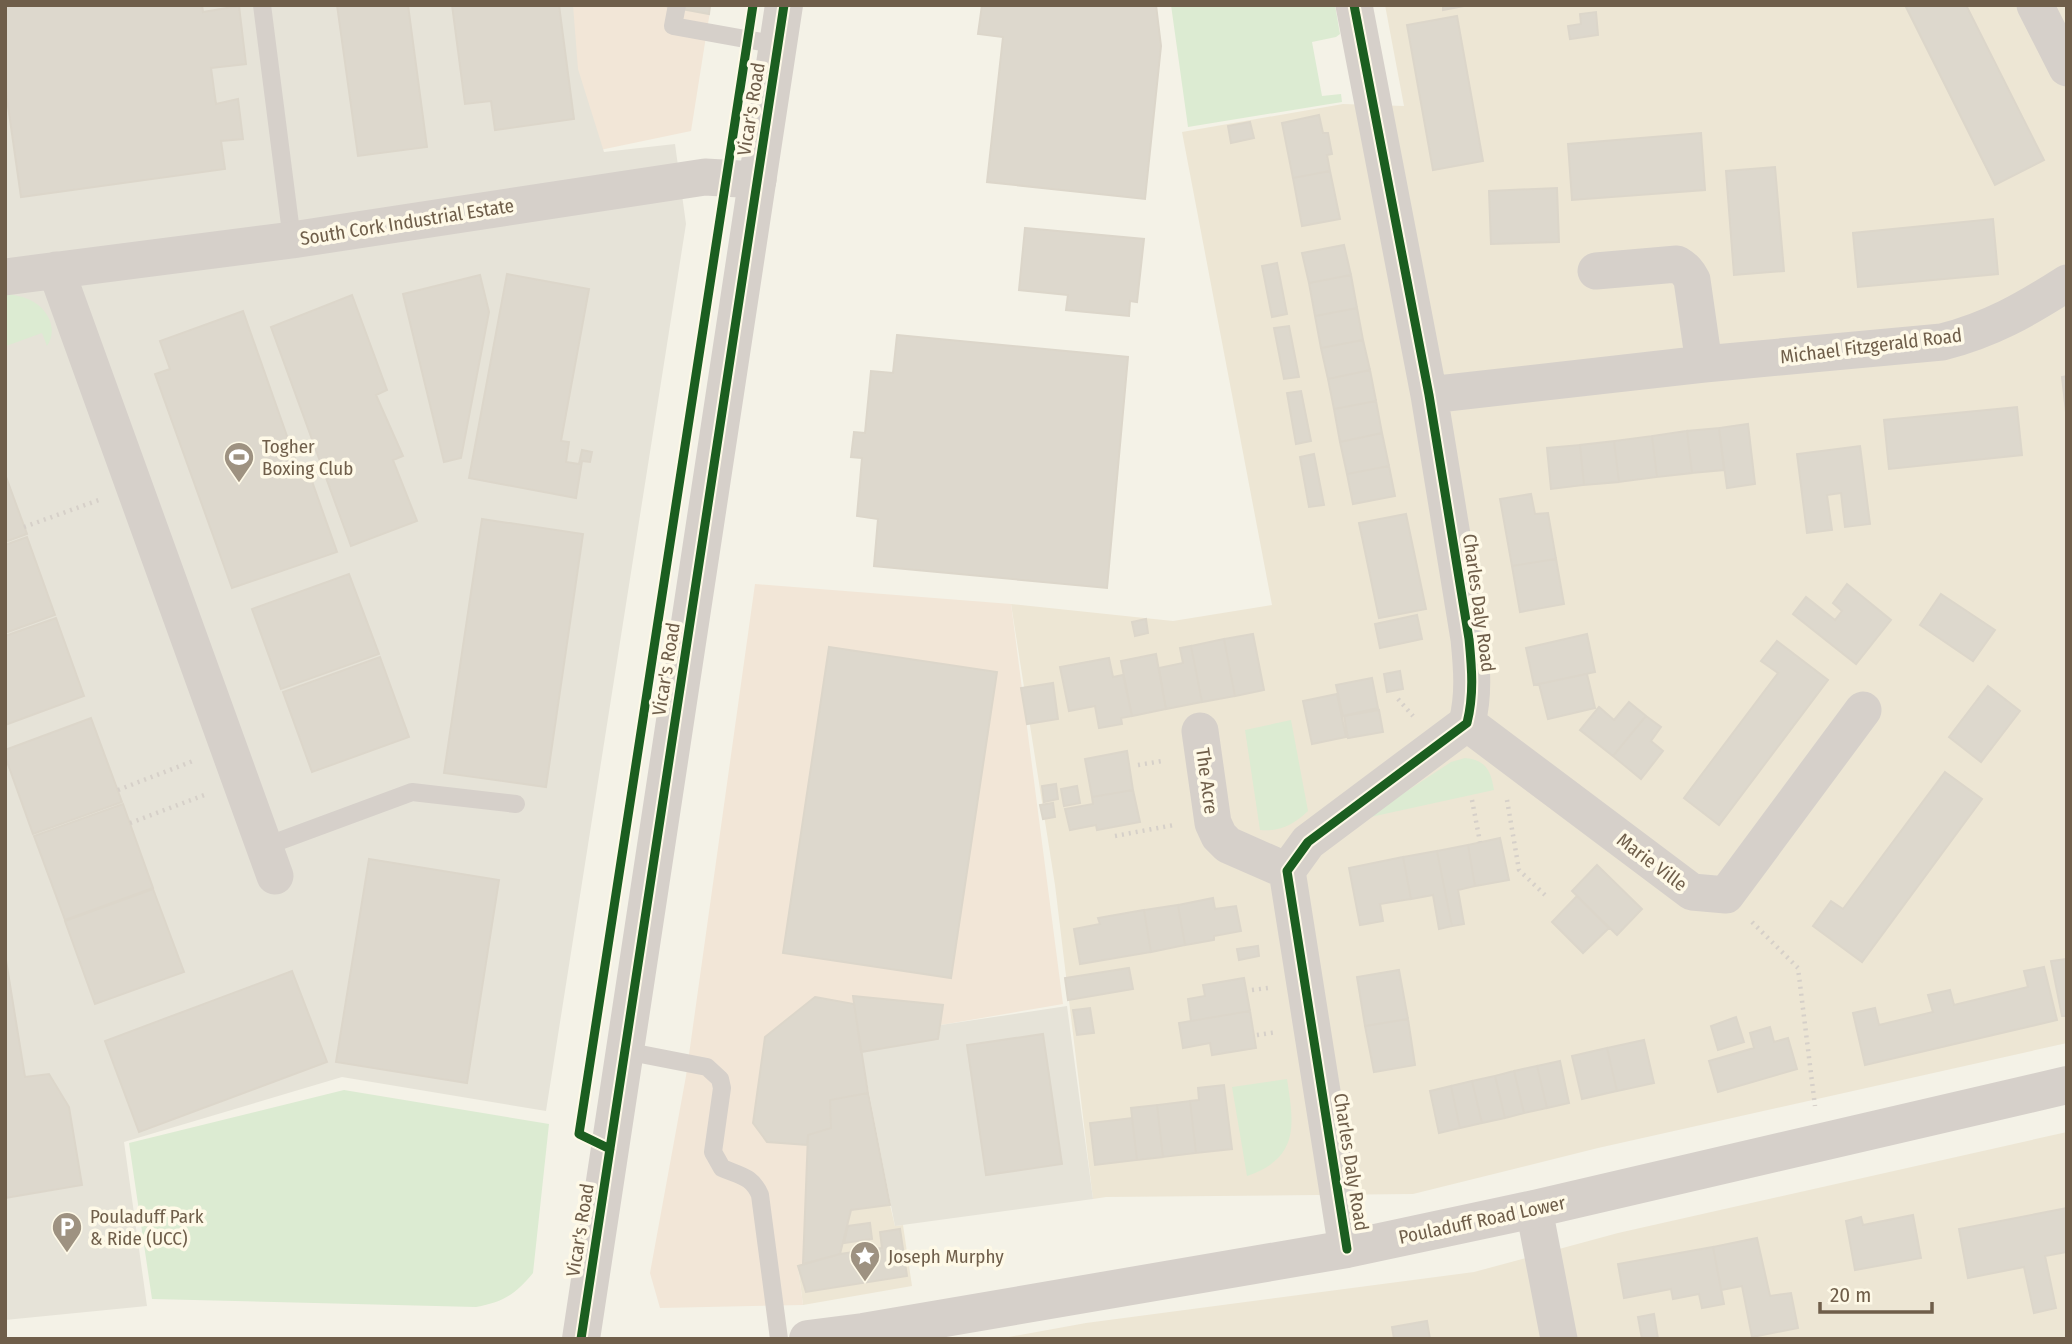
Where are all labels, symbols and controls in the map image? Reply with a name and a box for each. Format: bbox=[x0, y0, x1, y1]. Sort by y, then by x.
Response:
street label: Vicar's Road bbox=[732, 61, 770, 157]
street label: South Cork Industrial Estate bbox=[298, 194, 516, 250]
street label: Michael Fitzgerald Road bbox=[1779, 323, 1963, 369]
place label: Togher Boxing Club bbox=[262, 435, 353, 480]
sports icon: Togher Boxing Club bbox=[222, 440, 256, 484]
street label: Charles Daly Road bbox=[1458, 532, 1500, 674]
street label: Vicar's Road bbox=[647, 621, 685, 717]
street label: The Acre bbox=[1191, 747, 1223, 815]
street label: Marie Ville bbox=[1612, 828, 1692, 896]
street label: Charles Daly Road bbox=[1329, 1091, 1373, 1233]
street label: Vicar's Road bbox=[561, 1182, 599, 1278]
street label: Pouladuff Road Lower bbox=[1396, 1191, 1568, 1249]
place label: Pouladuff Park & Ride (UCC) bbox=[90, 1205, 204, 1250]
parking icon: Pouladuff Park & Ride (UCC) bbox=[50, 1210, 84, 1254]
place icon: Joseph Murphy bbox=[848, 1239, 882, 1283]
place label: Joseph Murphy bbox=[888, 1245, 1004, 1268]
scale bar bbox=[1820, 1270, 1932, 1314]
text: 20 m bbox=[1830, 1282, 1871, 1308]

